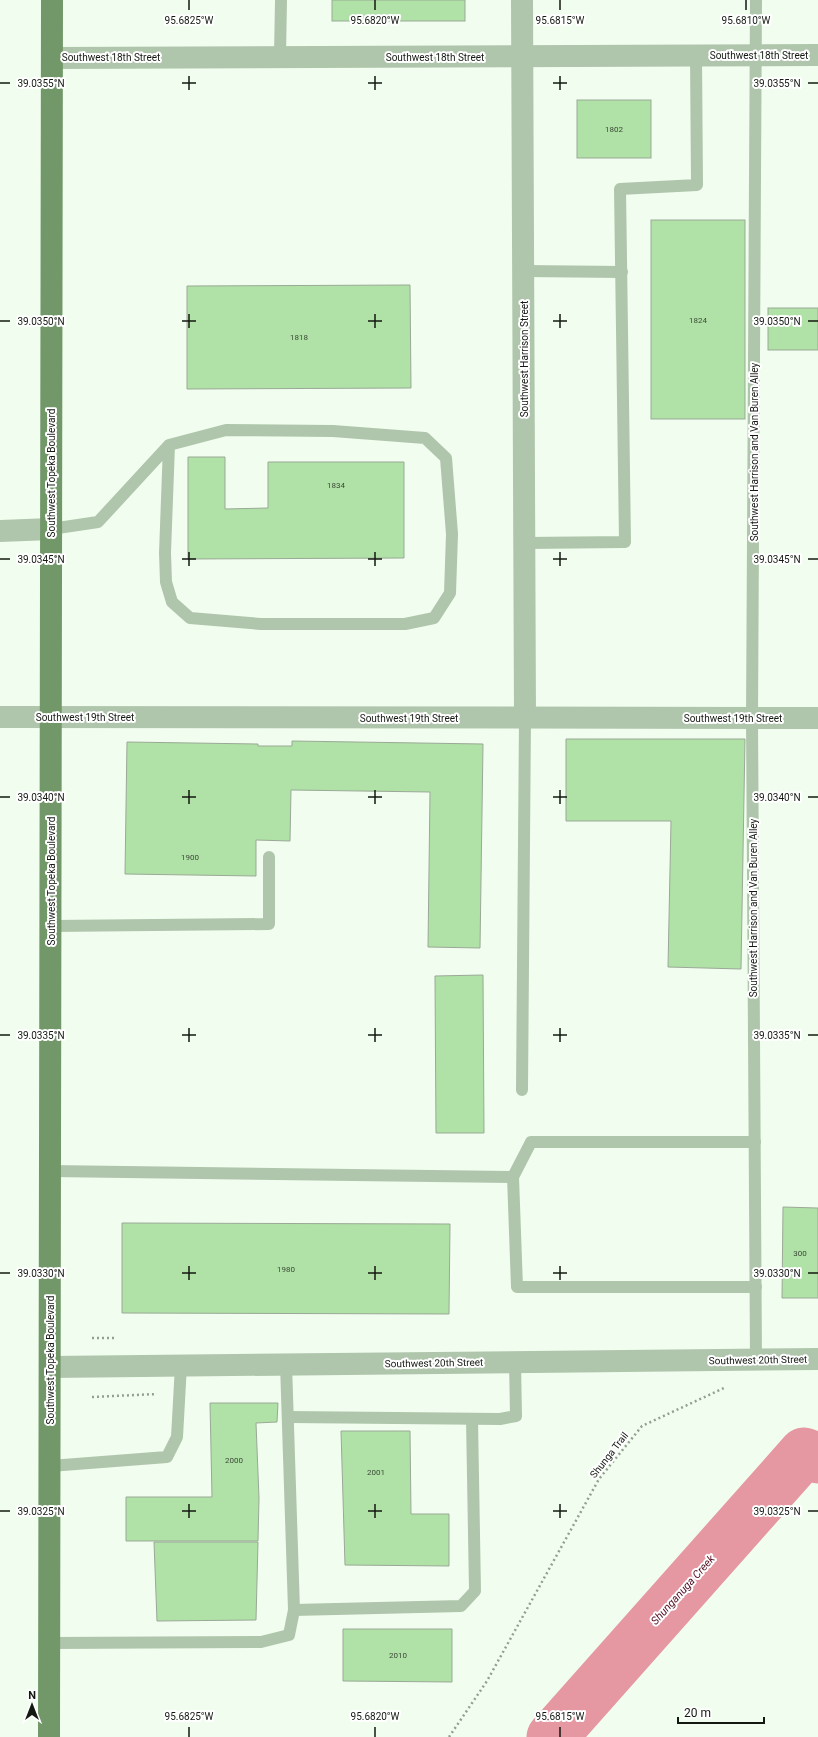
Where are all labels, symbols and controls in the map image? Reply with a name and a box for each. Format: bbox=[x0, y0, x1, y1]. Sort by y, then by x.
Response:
text: 95.6825°W bbox=[165, 15, 214, 26]
text: 95.6820°W bbox=[351, 15, 400, 26]
text: 95.6815°W bbox=[536, 15, 585, 26]
text: 95.6810°W bbox=[722, 15, 771, 26]
street label: Southwest 18th Street bbox=[710, 50, 808, 61]
street label: Southwest 18th Street bbox=[62, 52, 160, 63]
street label: Southwest 18th Street bbox=[386, 52, 484, 63]
text: 39.0355°N bbox=[17, 78, 65, 89]
text: 39.0355°N bbox=[753, 78, 801, 89]
house number: 1802 bbox=[605, 125, 623, 134]
street label: Southwest Harrison Street bbox=[519, 301, 530, 417]
text: 39.0350°N bbox=[17, 316, 65, 327]
house number: 1824 bbox=[689, 316, 707, 325]
text: 39.0350°N bbox=[753, 316, 801, 327]
house number: 1818 bbox=[290, 333, 308, 342]
street label: Southwest Harrison and Van Buren Alley bbox=[749, 362, 760, 541]
street label: Southwest Topeka Boulevard bbox=[46, 409, 57, 537]
house number: 1834 bbox=[327, 481, 345, 490]
text: 39.0345°N bbox=[17, 554, 65, 565]
text: 39.0345°N bbox=[753, 554, 801, 565]
street label: Southwest 19th Street bbox=[36, 712, 134, 723]
street label: Southwest 19th Street bbox=[360, 713, 458, 724]
street label: Southwest 19th Street bbox=[684, 713, 782, 724]
text: 39.0340°N bbox=[17, 792, 65, 803]
text: 39.0340°N bbox=[753, 792, 801, 803]
street label: Southwest Topeka Boulevard bbox=[46, 817, 57, 945]
street label: Southwest Harrison and Van Buren Alley bbox=[748, 818, 759, 997]
house number: 1900 bbox=[181, 853, 199, 862]
text: 39.0335°N bbox=[17, 1030, 65, 1041]
text: 39.0335°N bbox=[753, 1030, 801, 1041]
house number: 300 bbox=[793, 1249, 807, 1258]
house number: 1980 bbox=[277, 1265, 295, 1274]
text: 39.0330°N bbox=[17, 1268, 65, 1279]
text: 39.0330°N bbox=[753, 1268, 801, 1279]
street label: Southwest Topeka Boulevard bbox=[45, 1296, 56, 1424]
street label: Southwest 20th Street bbox=[709, 1354, 807, 1366]
street label: Southwest 20th Street bbox=[385, 1357, 483, 1369]
street label: Shunga Trail bbox=[588, 1430, 630, 1480]
house number: 2000 bbox=[225, 1456, 243, 1465]
house number: 2001 bbox=[367, 1468, 385, 1477]
text: 39.0325°N bbox=[17, 1506, 65, 1517]
text: 39.0325°N bbox=[753, 1506, 801, 1517]
water label: Shunganuga Creek bbox=[648, 1552, 718, 1628]
house number: 2010 bbox=[389, 1651, 407, 1660]
north arrow bbox=[12, 1685, 52, 1725]
text: N bbox=[28, 1689, 36, 1702]
scale bar bbox=[678, 1699, 764, 1725]
text: 20 m bbox=[684, 1706, 711, 1720]
text: 95.6825°W bbox=[165, 1711, 214, 1722]
text: 95.6820°W bbox=[351, 1711, 400, 1722]
text: 95.6815°W bbox=[536, 1711, 585, 1722]

